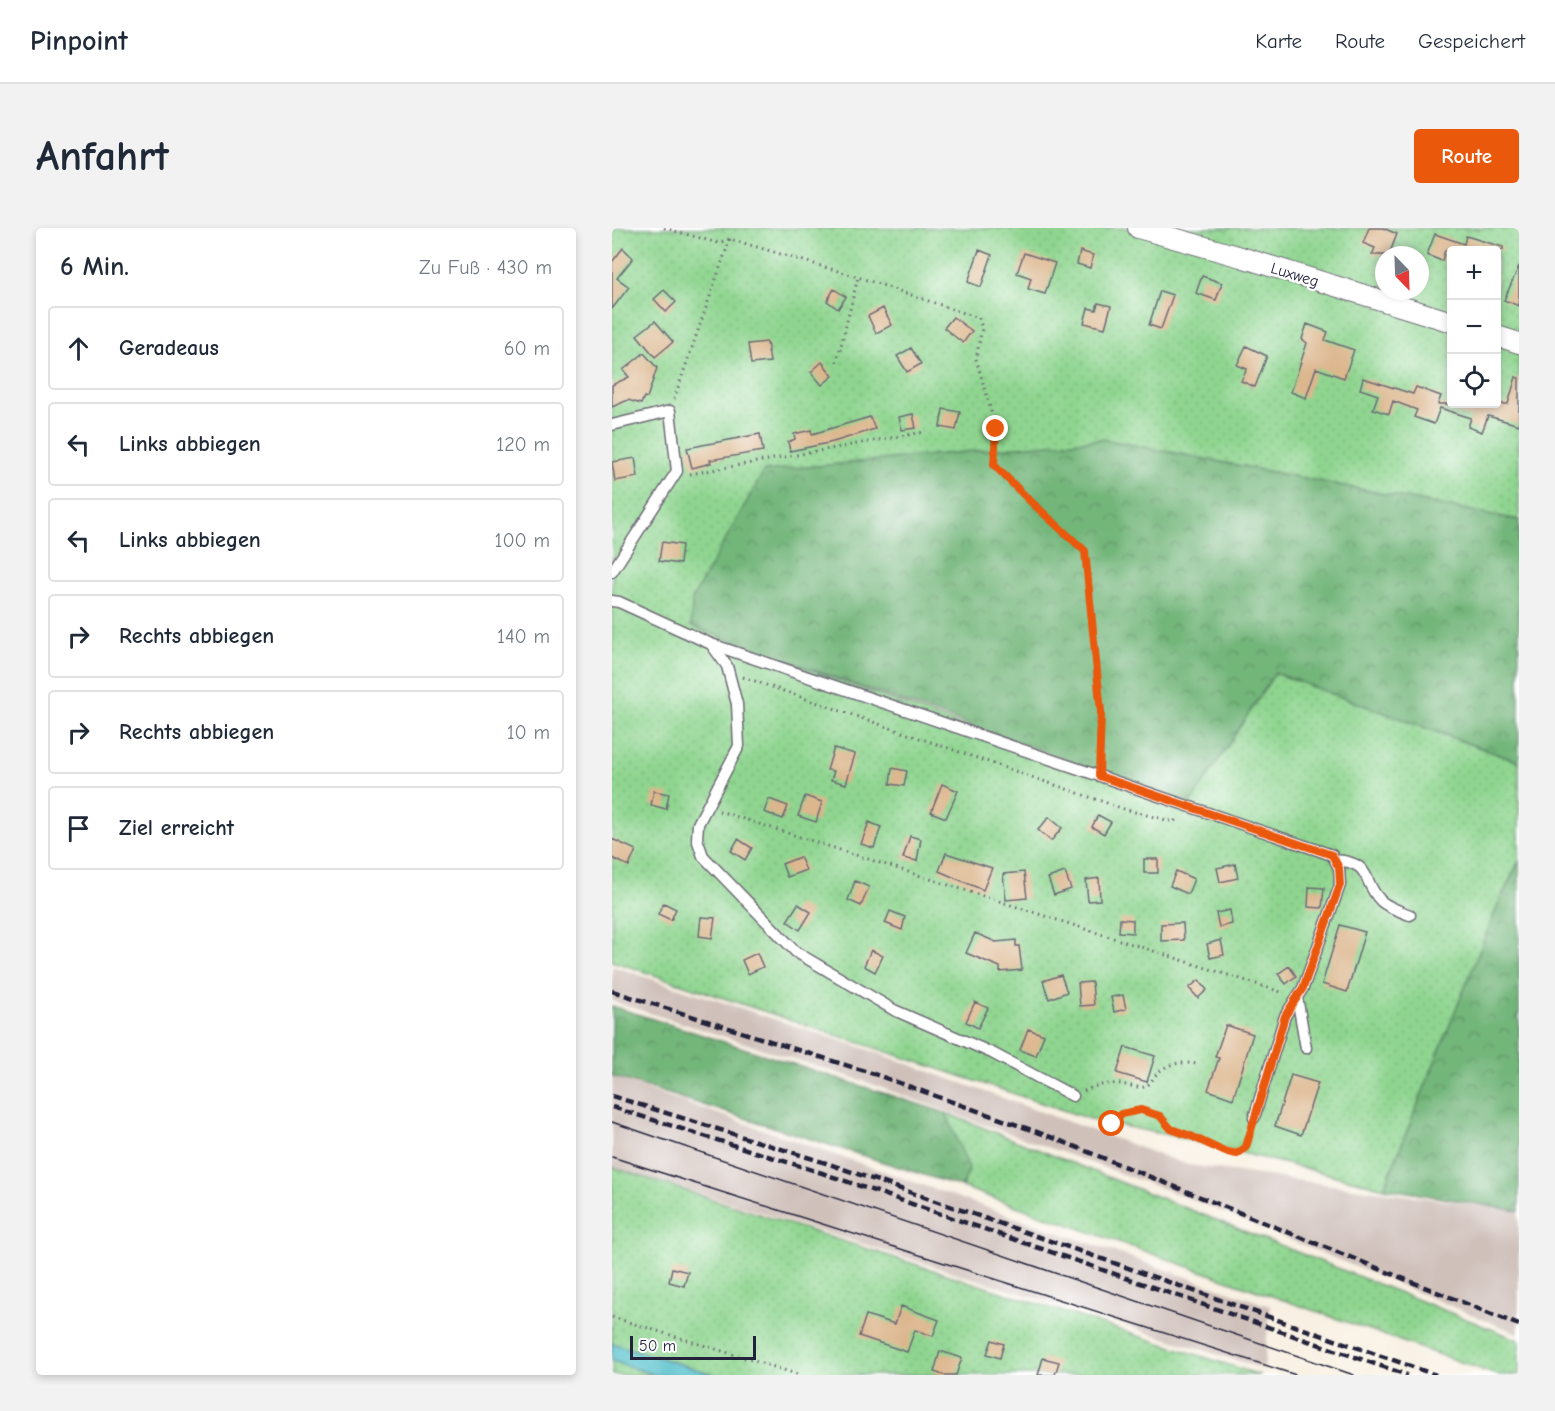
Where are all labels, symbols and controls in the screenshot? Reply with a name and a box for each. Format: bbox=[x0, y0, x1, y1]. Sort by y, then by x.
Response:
text: Pinpoint bbox=[30, 25, 128, 57]
text: Karte bbox=[1255, 29, 1302, 53]
text: Route bbox=[1335, 29, 1385, 53]
text: Gespeichert bbox=[1418, 29, 1525, 53]
button: Route bbox=[1414, 129, 1519, 183]
text: Anfahrt bbox=[36, 132, 169, 181]
north arrow bbox=[1375, 246, 1429, 300]
map controls bbox=[1447, 246, 1501, 408]
button: + bbox=[1447, 246, 1501, 300]
text: 6 Min. bbox=[60, 252, 129, 282]
text: Zu Fuß · 430 m bbox=[419, 256, 552, 279]
street label: Luxweg bbox=[1268, 259, 1321, 291]
button: − bbox=[1447, 300, 1501, 354]
icon: ahead bbox=[62, 332, 95, 365]
text: Geradeaus bbox=[119, 335, 219, 361]
text: 60 m bbox=[504, 337, 550, 360]
button: locate bbox=[1447, 354, 1501, 408]
route end bbox=[982, 415, 1008, 441]
icon: left bbox=[62, 428, 95, 461]
text: Links abbiegen bbox=[119, 431, 261, 457]
text: 120 m bbox=[496, 433, 550, 456]
icon: left bbox=[62, 524, 95, 557]
text: Links abbiegen bbox=[119, 527, 261, 553]
text: 100 m bbox=[495, 529, 550, 552]
icon: right bbox=[62, 620, 95, 653]
text: Rechts abbiegen bbox=[119, 623, 274, 649]
text: 140 m bbox=[497, 625, 550, 648]
icon: right bbox=[62, 716, 95, 749]
text: Rechts abbiegen bbox=[119, 719, 274, 745]
text: 10 m bbox=[507, 721, 550, 744]
icon: arrive bbox=[62, 812, 95, 845]
text: Ziel erreicht bbox=[119, 815, 234, 841]
route start bbox=[1098, 1110, 1124, 1136]
scale bar bbox=[630, 1333, 756, 1360]
text: 50 m bbox=[639, 1337, 676, 1355]

